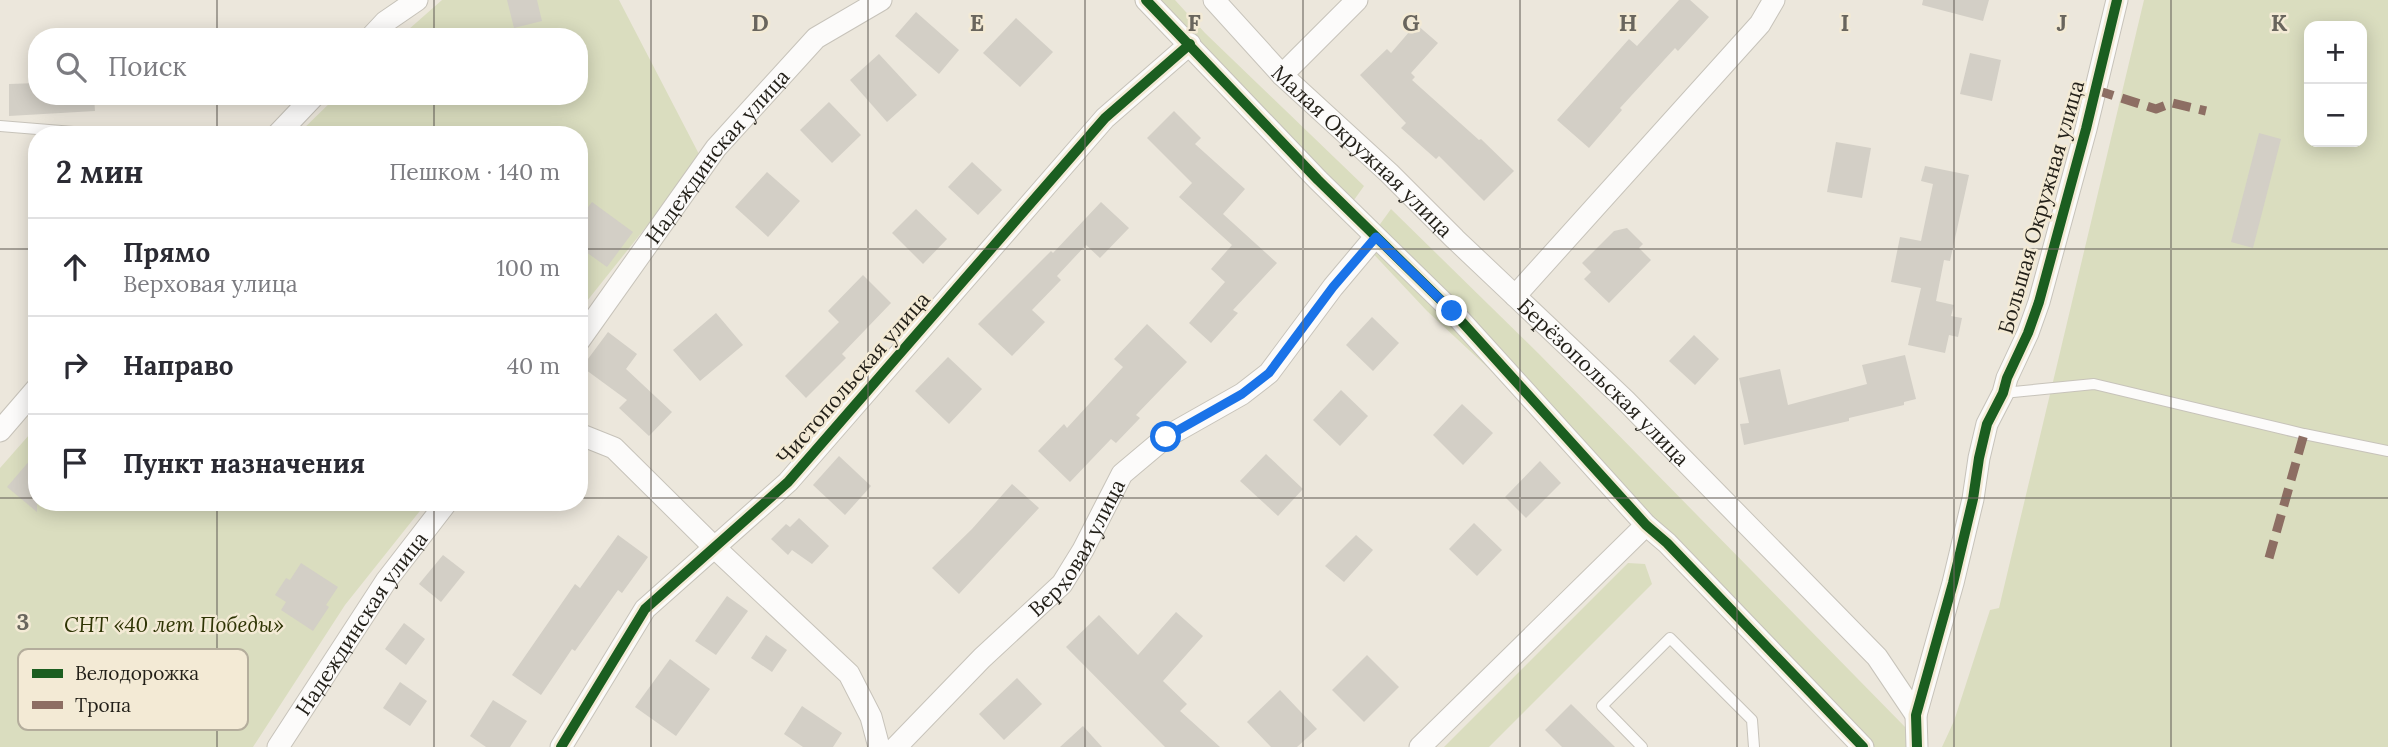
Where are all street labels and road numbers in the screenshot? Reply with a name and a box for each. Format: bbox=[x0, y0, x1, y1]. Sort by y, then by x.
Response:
street label: Малая Окружная улица bbox=[1266, 59, 1459, 243]
street label: Надеждинская улица bbox=[639, 63, 795, 249]
street label: Большая Окружная улица bbox=[1992, 77, 2090, 337]
street label: Чистопольская улица bbox=[770, 286, 936, 470]
street label: Берёзопольская улица bbox=[1512, 292, 1696, 472]
street label: Верховая улица bbox=[1022, 474, 1131, 622]
street label: Надеждинская улица bbox=[289, 526, 433, 720]

